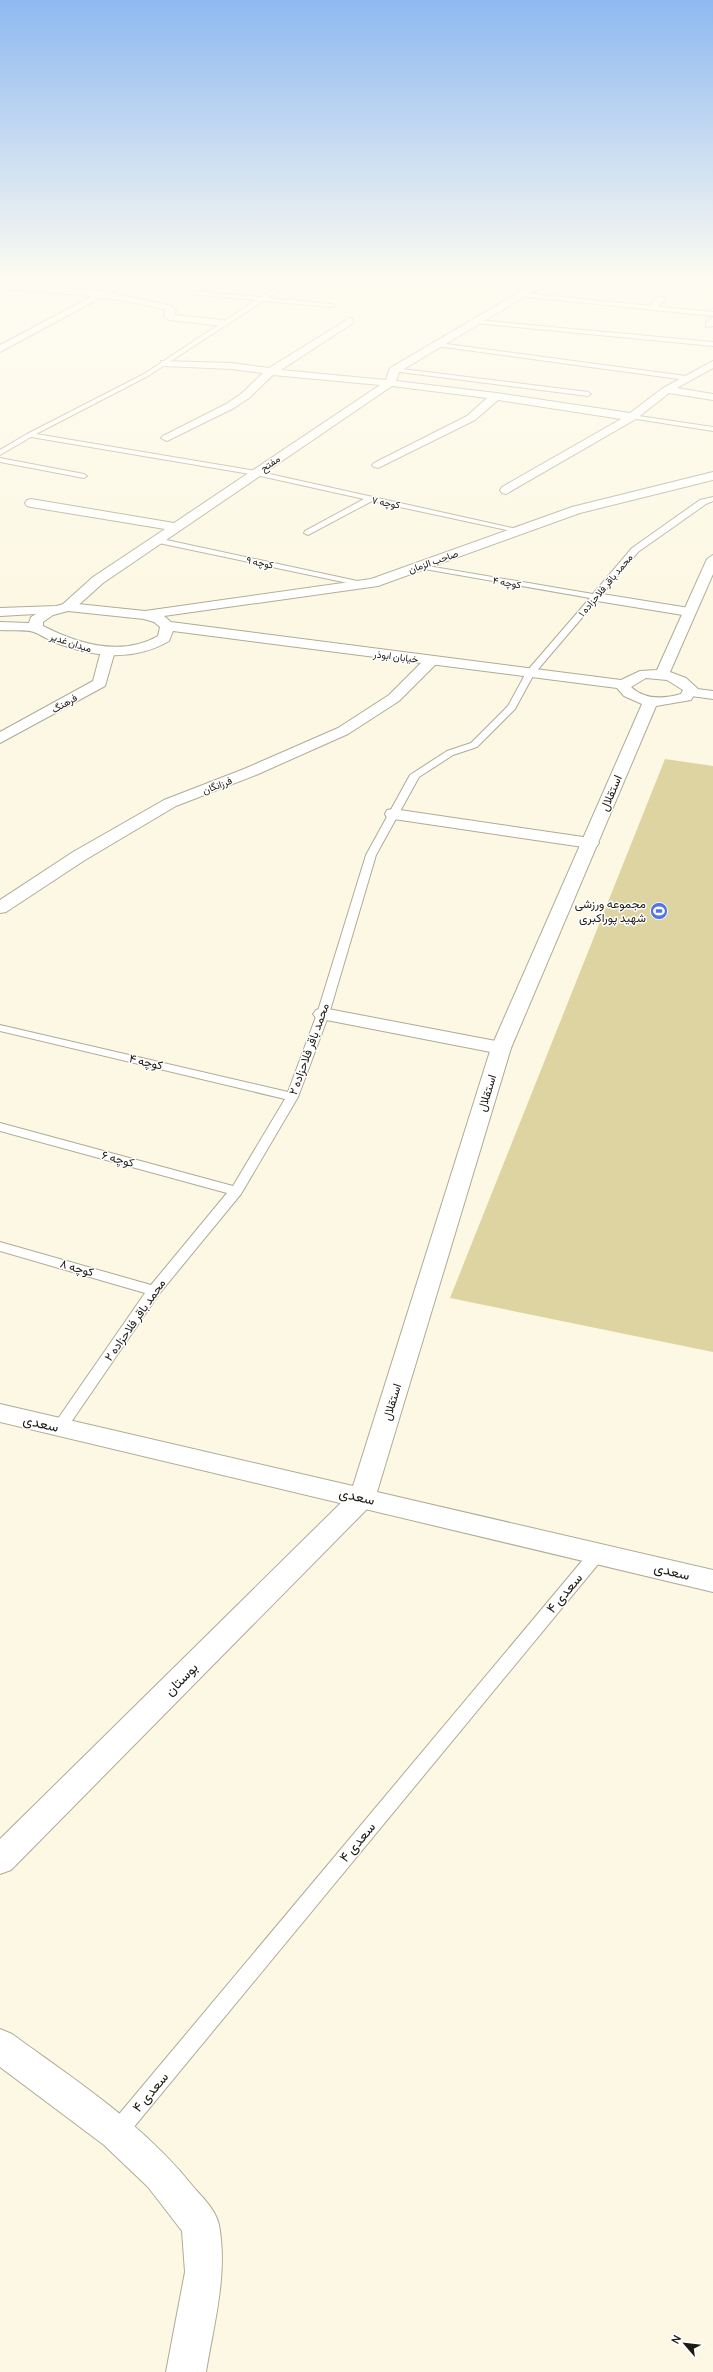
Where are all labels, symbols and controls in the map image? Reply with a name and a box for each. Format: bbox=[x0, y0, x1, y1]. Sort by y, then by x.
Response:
street label: مفتح bbox=[257, 451, 283, 475]
street label: کوچه ۷ bbox=[370, 492, 402, 513]
street label: صاحب الزمان bbox=[406, 546, 460, 576]
street label: محمد باقر فلاحزاده ۱ bbox=[574, 550, 636, 620]
street label: کوچه ۹ bbox=[245, 552, 275, 573]
street label: کوچه ۴ bbox=[492, 573, 523, 592]
street label: میدان غدیر bbox=[47, 628, 94, 655]
street label: خیابان ابوذر bbox=[372, 646, 420, 666]
street label: فرهنگ bbox=[49, 690, 80, 716]
street label: استقلال bbox=[595, 772, 626, 813]
street label: فرزانگان bbox=[200, 773, 234, 797]
place label: مجموعه ورزشی شهید پوراکبری bbox=[575, 895, 646, 926]
sports icon: مجموعه ورزشی شهید پوراکبری bbox=[649, 901, 669, 921]
street label: محمد باقر فلاحزاده ۲ bbox=[284, 1000, 333, 1097]
street label: کوچه ۴ bbox=[128, 1049, 165, 1074]
street label: استقلال bbox=[473, 1072, 500, 1113]
street label: کوچه ۶ bbox=[100, 1146, 136, 1171]
street label: کوچه ۸ bbox=[58, 1255, 96, 1280]
street label: محمد باقر فلاحزاده ۲ bbox=[100, 1275, 169, 1364]
street label: استقلال bbox=[378, 1381, 405, 1422]
street label: سعدی bbox=[21, 1409, 61, 1436]
street label: سعدی bbox=[337, 1482, 377, 1509]
street label: سعدی bbox=[652, 1557, 692, 1584]
street label: سعدی ۴ bbox=[541, 1568, 586, 1617]
street label: بوستان bbox=[160, 1658, 201, 1699]
street label: سعدی ۴ bbox=[334, 1817, 379, 1866]
street label: سعدی ۴ bbox=[127, 2067, 172, 2116]
north arrow bbox=[665, 2324, 705, 2364]
text: N bbox=[667, 2332, 684, 2346]

